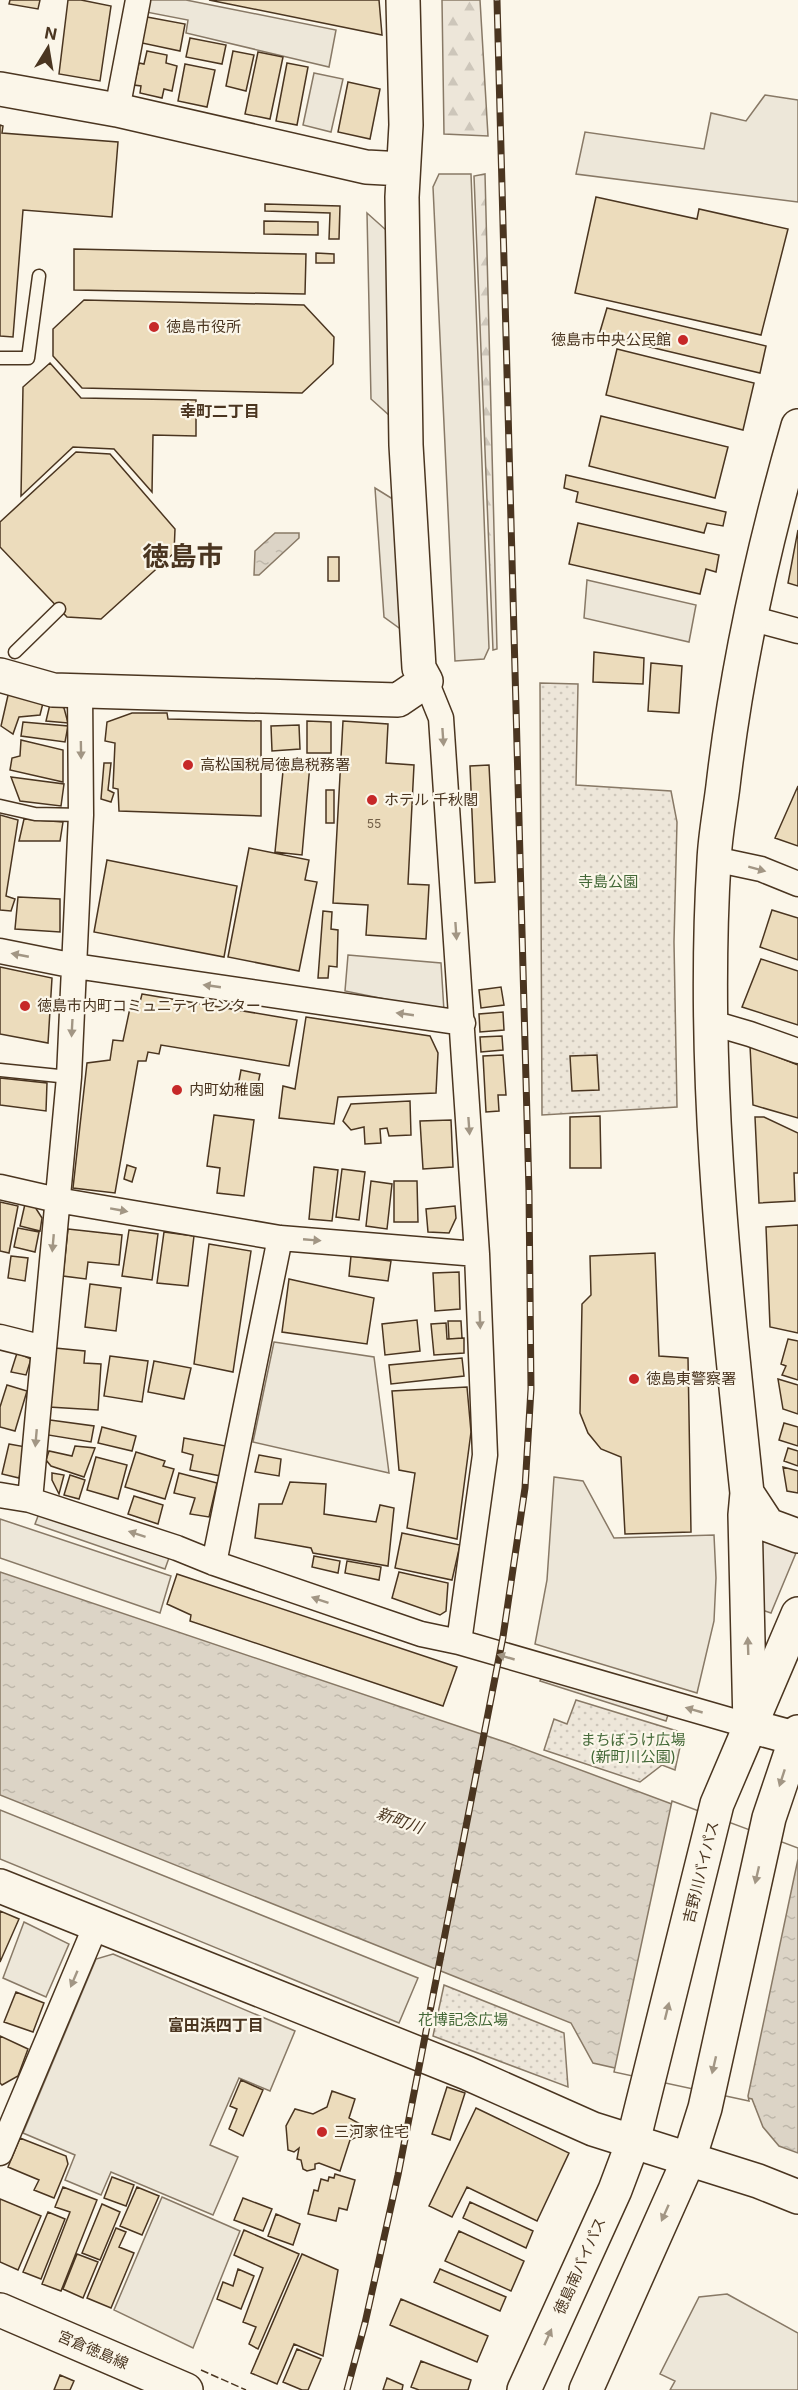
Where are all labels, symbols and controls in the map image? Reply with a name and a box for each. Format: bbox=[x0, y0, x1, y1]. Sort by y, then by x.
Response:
north arrow bbox=[18, 18, 78, 78]
text: N bbox=[43, 22, 59, 44]
place label: 徳島市役所 bbox=[166, 317, 241, 336]
marker: 徳島市役所 bbox=[147, 320, 161, 334]
place label: 徳島市中央公民館 bbox=[551, 330, 671, 349]
marker: 徳島市中央公民館 bbox=[676, 333, 690, 347]
district label: 幸町二丁目 bbox=[180, 401, 260, 421]
district label: 徳島市 bbox=[143, 540, 224, 573]
one-way arrow bbox=[438, 727, 447, 746]
one-way arrow bbox=[76, 740, 85, 759]
place label: 高松国税局徳島税務署 bbox=[200, 755, 350, 774]
marker: 高松国税局徳島税務署 bbox=[181, 758, 195, 772]
place label: ホテル 千秋閣 bbox=[384, 790, 478, 809]
marker: ホテル 千秋閣 bbox=[365, 793, 379, 807]
house number: 55 bbox=[367, 816, 381, 831]
one-way arrow bbox=[748, 865, 766, 874]
park label: 寺島公園 bbox=[578, 872, 638, 891]
one-way arrow bbox=[452, 922, 461, 941]
one-way arrow bbox=[10, 950, 29, 959]
one-way arrow bbox=[203, 981, 222, 990]
place label: 徳島市内町コミュニティセンター bbox=[37, 996, 261, 1015]
marker: 徳島市内町コミュニティセンター bbox=[18, 999, 32, 1013]
one-way arrow bbox=[395, 1010, 414, 1019]
one-way arrow bbox=[67, 1019, 77, 1038]
place label: 内町幼稚園 bbox=[189, 1080, 264, 1099]
marker: 内町幼稚園 bbox=[170, 1083, 184, 1097]
one-way arrow bbox=[465, 1116, 474, 1135]
one-way arrow bbox=[110, 1206, 129, 1215]
one-way arrow bbox=[48, 1234, 58, 1253]
one-way arrow bbox=[302, 1235, 321, 1245]
one-way arrow bbox=[475, 1311, 484, 1330]
place label: 徳島東警察署 bbox=[646, 1369, 736, 1388]
marker: 徳島東警察署 bbox=[627, 1372, 641, 1386]
one-way arrow bbox=[31, 1428, 41, 1447]
one-way arrow bbox=[128, 1529, 146, 1539]
one-way arrow bbox=[311, 1594, 329, 1604]
one-way arrow bbox=[744, 1637, 753, 1656]
one-way arrow bbox=[497, 1652, 515, 1661]
one-way arrow bbox=[685, 1705, 703, 1714]
park label: まちぼうけ広場 (新町川公園) bbox=[580, 1730, 686, 1766]
one-way arrow bbox=[777, 1769, 787, 1787]
water label: 新町川 bbox=[374, 1802, 428, 1838]
street label: 吉野川バイパス bbox=[679, 1819, 722, 1925]
one-way arrow bbox=[751, 1865, 761, 1884]
one-way arrow bbox=[69, 1970, 78, 1988]
one-way arrow bbox=[662, 2001, 672, 2020]
park label: 花博記念広場 bbox=[418, 2010, 508, 2029]
district label: 富田浜四丁目 bbox=[168, 2015, 264, 2035]
one-way arrow bbox=[709, 2056, 718, 2075]
place label: 三河家住宅 bbox=[334, 2122, 409, 2141]
marker: 三河家住宅 bbox=[315, 2125, 329, 2139]
one-way arrow bbox=[660, 2204, 670, 2222]
street label: 徳島南バイパス bbox=[550, 2214, 610, 2317]
street label: 宮倉徳島線 bbox=[55, 2326, 131, 2373]
one-way arrow bbox=[543, 2327, 553, 2345]

